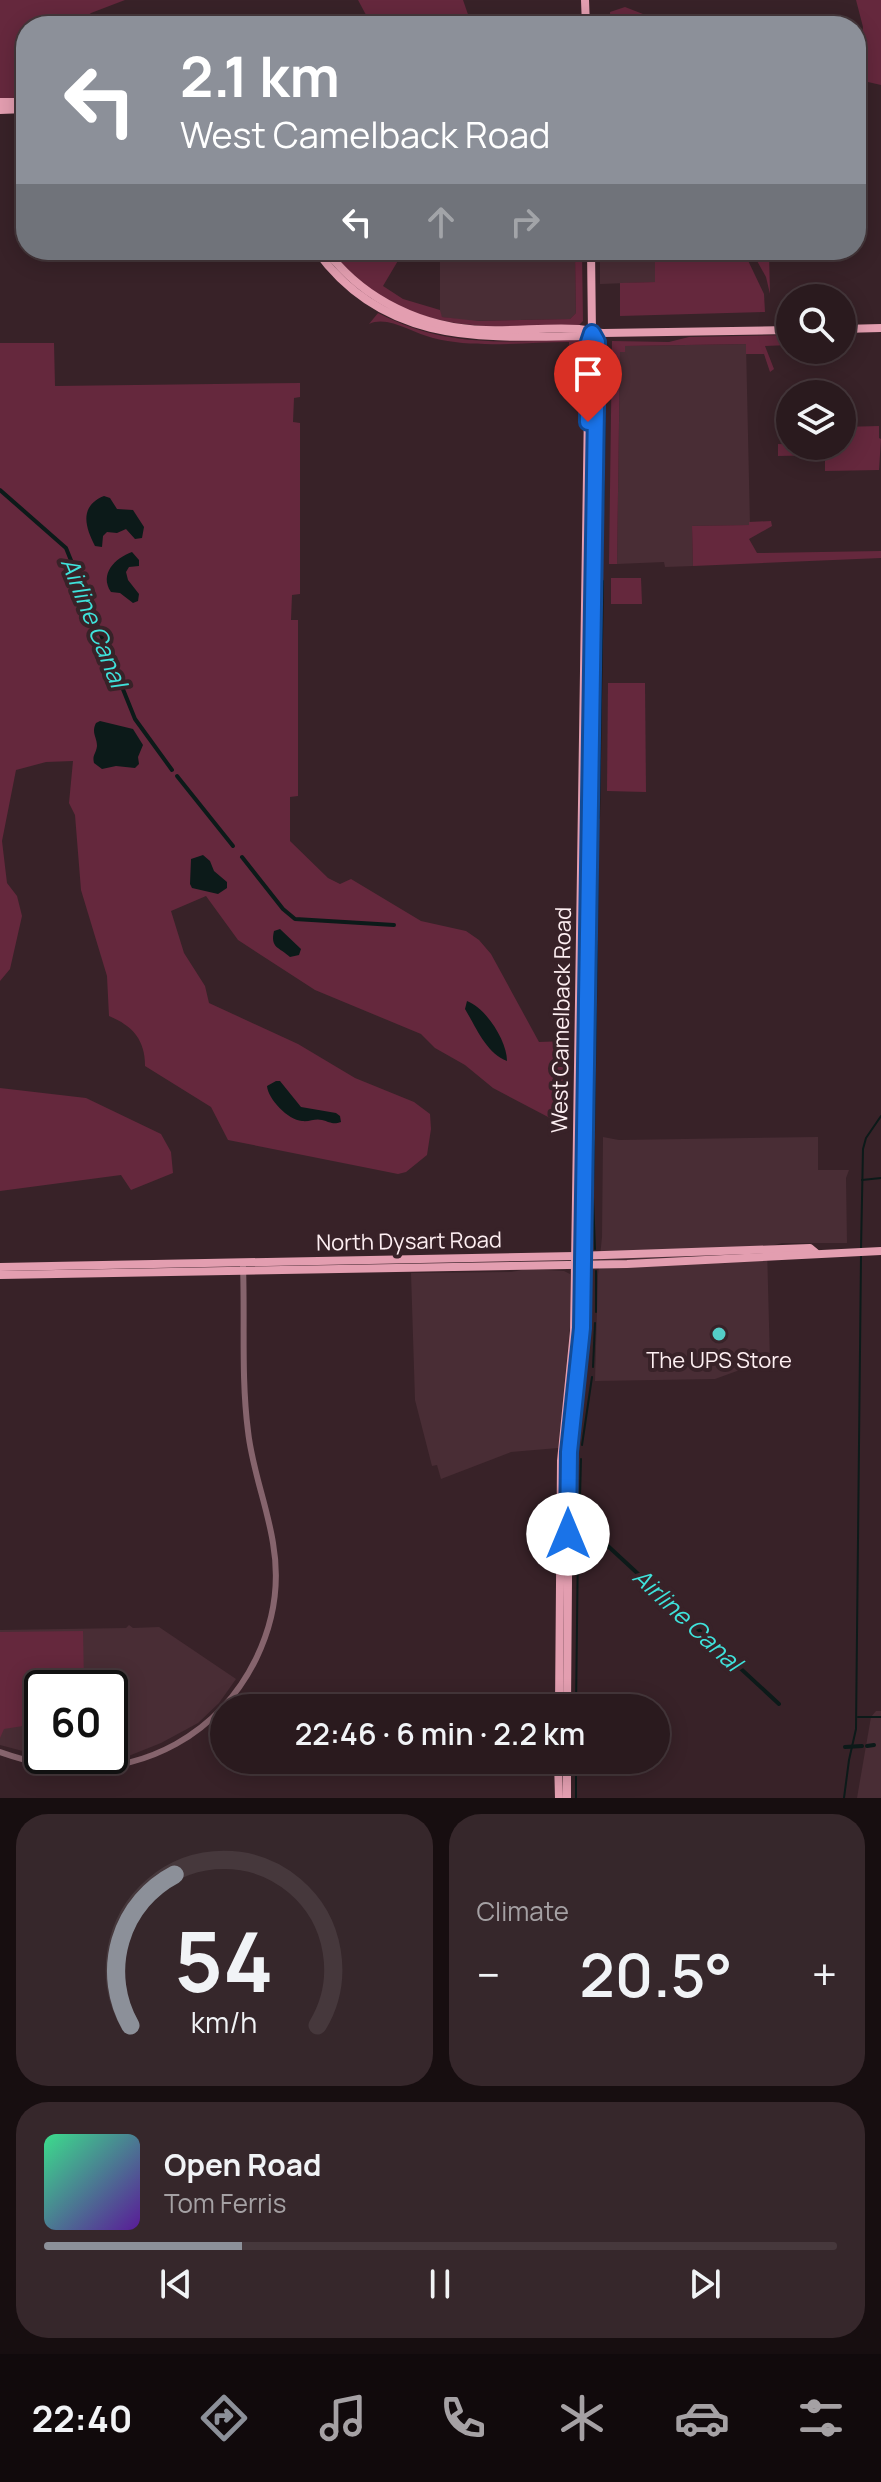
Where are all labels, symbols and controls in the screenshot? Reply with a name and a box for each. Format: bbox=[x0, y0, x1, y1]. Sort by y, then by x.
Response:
text: 2.1 km bbox=[180, 37, 340, 114]
icon: left bbox=[48, 48, 152, 152]
text: West Camelback Road bbox=[180, 110, 550, 159]
icon: left bbox=[335, 200, 379, 244]
icon: ahead bbox=[419, 200, 463, 244]
icon: right bbox=[503, 200, 547, 244]
map controls bbox=[776, 284, 856, 460]
button: search bbox=[776, 284, 856, 364]
pin bbox=[554, 340, 622, 422]
icon: arrive bbox=[566, 352, 610, 396]
button: layers bbox=[776, 380, 856, 460]
water label: Airline Canal bbox=[54, 552, 137, 695]
street label: West Camelback Road bbox=[544, 907, 578, 1133]
street label: North Dysart Road bbox=[316, 1224, 502, 1258]
marker: The UPS Store bbox=[710, 1325, 728, 1343]
place label: The UPS Store bbox=[646, 1345, 792, 1375]
position arrow bbox=[526, 1492, 610, 1576]
water label: Airline Canal bbox=[627, 1560, 752, 1680]
speed limit sign: 60 bbox=[24, 1670, 128, 1774]
text: 22:46 · 6 min · 2.2 km bbox=[295, 1713, 585, 1754]
text: Climate bbox=[477, 1893, 569, 1929]
text: 54 bbox=[175, 1903, 274, 2017]
text: 20.5° bbox=[579, 1933, 732, 2015]
text: − bbox=[477, 1944, 500, 2004]
text: + bbox=[812, 1944, 837, 2004]
text: km/h bbox=[191, 2003, 257, 2042]
text: Open Road bbox=[164, 2144, 321, 2185]
text: Tom Ferris bbox=[164, 2185, 286, 2221]
icon: previous bbox=[154, 2262, 198, 2306]
icon: pause bbox=[418, 2262, 462, 2306]
icon: next bbox=[683, 2262, 727, 2306]
icon: directions bbox=[196, 2390, 252, 2446]
icon: music bbox=[315, 2390, 371, 2446]
icon: phone bbox=[435, 2390, 491, 2446]
icon: climate bbox=[554, 2390, 610, 2446]
icon: car bbox=[674, 2390, 730, 2446]
icon: filters bbox=[793, 2390, 849, 2446]
text: 22:40 bbox=[32, 2394, 133, 2443]

